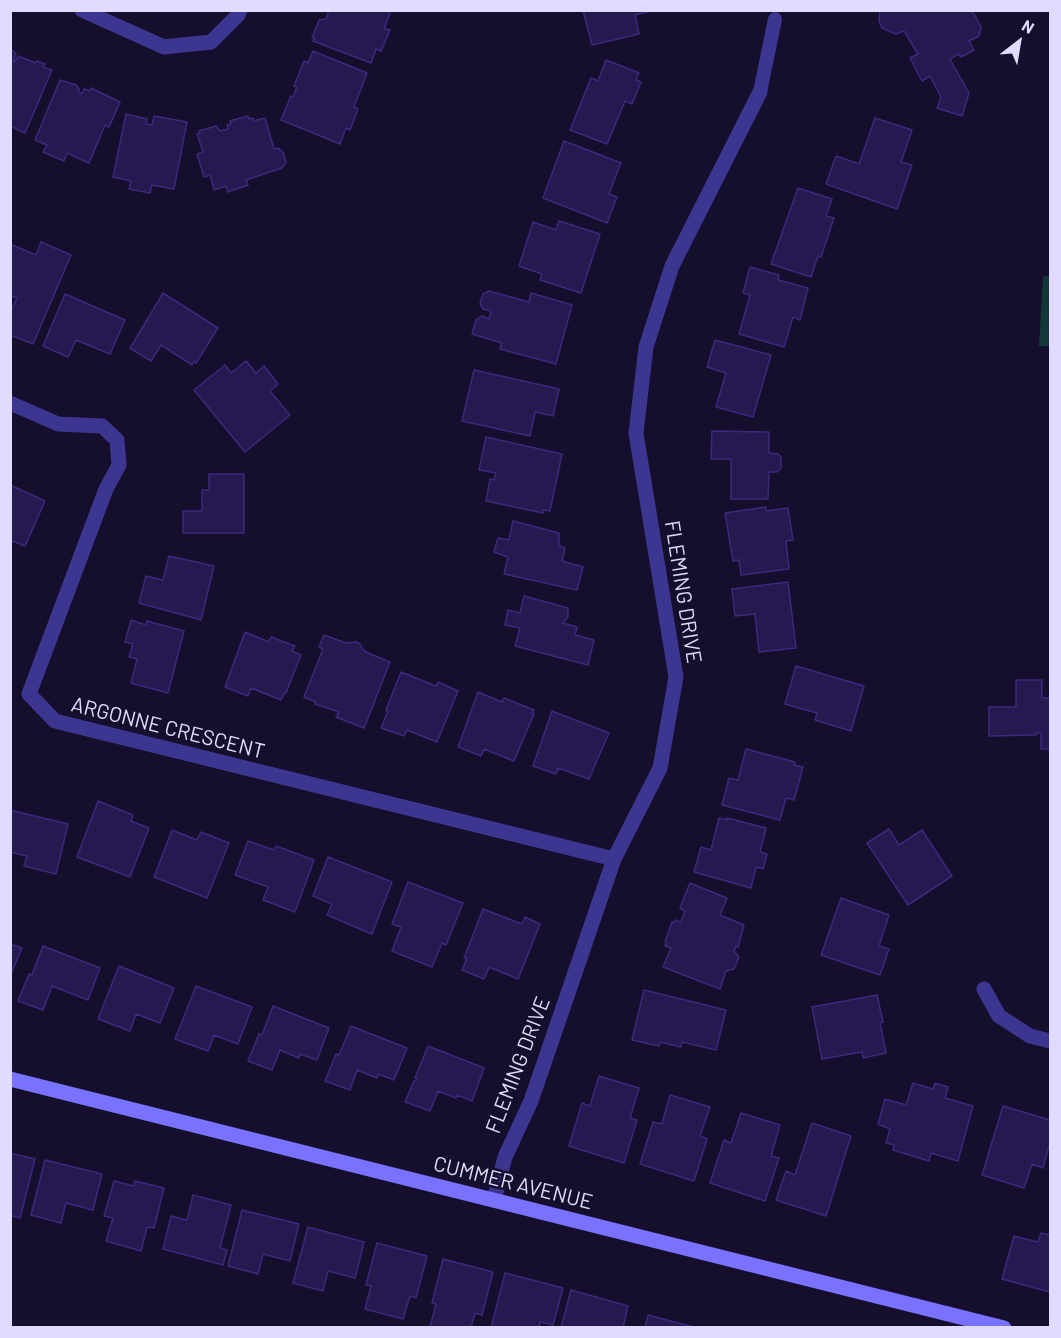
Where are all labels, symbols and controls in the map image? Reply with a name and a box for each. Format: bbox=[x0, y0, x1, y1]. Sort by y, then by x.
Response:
north arrow bbox=[989, 12, 1049, 72]
text: N bbox=[1019, 15, 1038, 37]
street label: FLEMING DRIVE bbox=[659, 519, 707, 665]
street label: ARGONNE CRESCENT bbox=[69, 692, 267, 764]
street label: FLEMING DRIVE bbox=[480, 993, 556, 1137]
street label: CUMMER AVENUE bbox=[431, 1151, 595, 1215]

